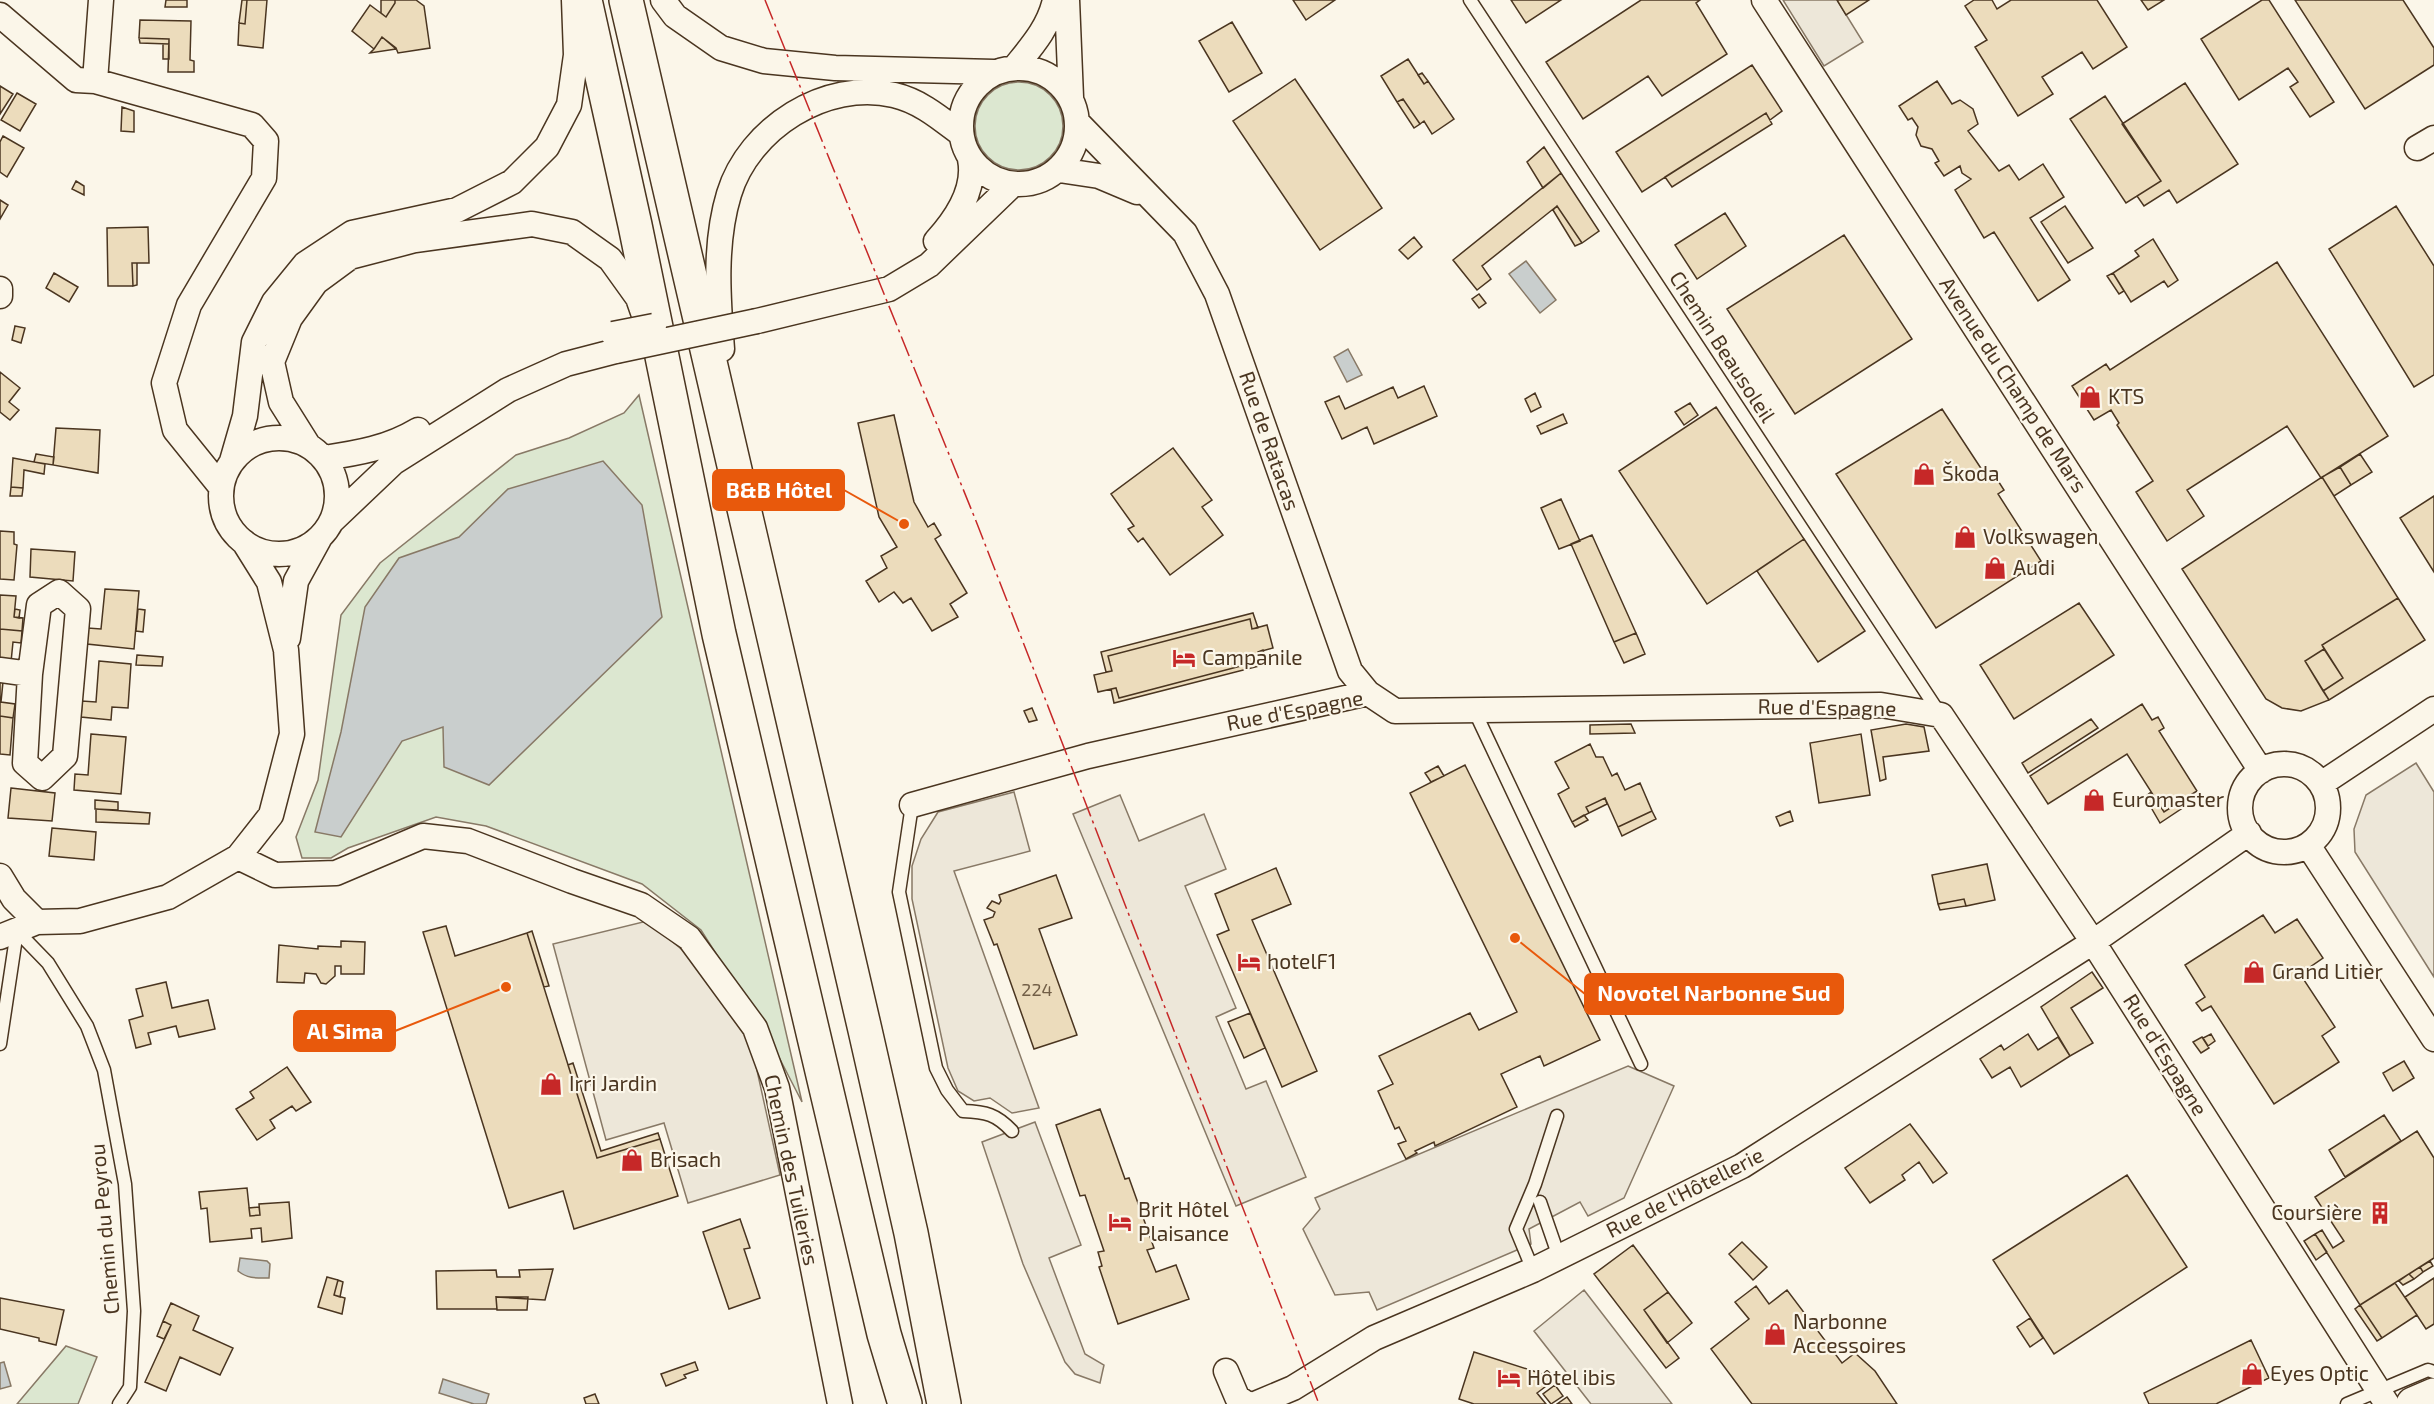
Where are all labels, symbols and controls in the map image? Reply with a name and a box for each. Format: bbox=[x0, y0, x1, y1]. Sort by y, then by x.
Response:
street label: Chemin Beausoleil bbox=[1665, 266, 1782, 427]
street label: Avenue du Champ de Mars bbox=[1935, 272, 2093, 497]
street label: Rue de Ratacas bbox=[1235, 368, 1306, 513]
place label: KTS bbox=[2108, 383, 2144, 408]
shop icon: KTS bbox=[2077, 384, 2103, 410]
place label: Škoda bbox=[1942, 460, 2000, 485]
shop icon: Škoda bbox=[1911, 461, 1937, 487]
callout: B&B Hôtel bbox=[713, 470, 844, 510]
text: B&B Hôtel bbox=[726, 476, 833, 502]
place label: Volkswagen bbox=[1983, 523, 2098, 548]
shop icon: Volkswagen bbox=[1952, 524, 1978, 550]
place label: Audi bbox=[2013, 554, 2055, 579]
shop icon: Audi bbox=[1982, 555, 2008, 581]
place label: Campanile bbox=[1202, 644, 1303, 669]
hotel icon: Campanile bbox=[1171, 645, 1197, 671]
street label: Rue d'Espagne bbox=[1224, 684, 1365, 735]
street label: Rue d'Espagne bbox=[1757, 693, 1897, 720]
place label: Euromaster bbox=[2112, 786, 2225, 811]
shop icon: Euromaster bbox=[2081, 787, 2107, 813]
place label: hotelF1 bbox=[1267, 948, 1336, 973]
hotel icon: hotelF1 bbox=[1236, 949, 1262, 975]
place label: Grand Litier bbox=[2272, 958, 2384, 983]
shop icon: Grand Litier bbox=[2241, 959, 2267, 985]
callout: Novotel Narbonne Sud bbox=[1585, 974, 1843, 1014]
house number: 224 bbox=[1021, 978, 1053, 1000]
text: Novotel Narbonne Sud bbox=[1597, 979, 1831, 1005]
street label: Rue d'Espagne bbox=[2119, 989, 2214, 1120]
callout: Al Sima bbox=[294, 1011, 395, 1051]
text: Al Sima bbox=[307, 1017, 383, 1043]
place label: Irri Jardin bbox=[569, 1070, 657, 1095]
shop icon: Irri Jardin bbox=[538, 1071, 564, 1097]
street label: Chemin des Tuileries bbox=[760, 1072, 825, 1268]
street label: Rue de l'Hôtellerie bbox=[1602, 1141, 1767, 1242]
street label: Chemin du Peyrou bbox=[84, 1143, 123, 1316]
place label: Brisach bbox=[650, 1146, 721, 1171]
shop icon: Brisach bbox=[619, 1147, 645, 1173]
place label: Brit Hôtel Plaisance bbox=[1138, 1196, 1230, 1245]
place label: Coursière bbox=[2271, 1199, 2362, 1224]
building icon: Coursière bbox=[2367, 1200, 2393, 1226]
hotel icon: Brit Hôtel Plaisance bbox=[1107, 1209, 1133, 1235]
place label: Narbonne Accessoires bbox=[1793, 1308, 1906, 1357]
shop icon: Narbonne Accessoires bbox=[1762, 1321, 1788, 1347]
place label: Eyes Optic bbox=[2270, 1360, 2369, 1385]
shop icon: Eyes Optic bbox=[2239, 1361, 2265, 1387]
place label: Hôtel ibis bbox=[1527, 1364, 1616, 1389]
hotel icon: Hôtel ibis bbox=[1496, 1365, 1522, 1391]

